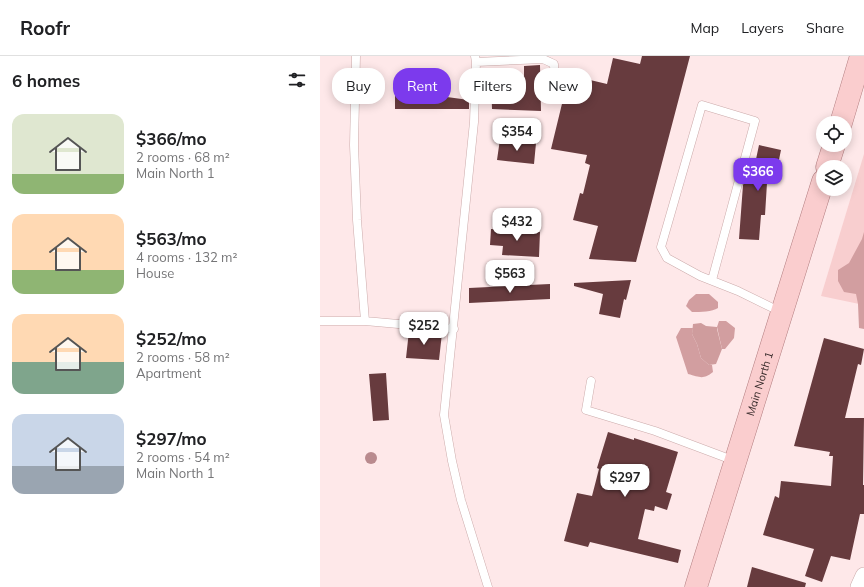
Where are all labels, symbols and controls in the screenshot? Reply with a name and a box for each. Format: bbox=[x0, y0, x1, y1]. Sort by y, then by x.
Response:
text: Roofr bbox=[20, 16, 70, 40]
text: Map bbox=[690, 19, 719, 37]
text: Layers bbox=[741, 19, 784, 37]
text: Share bbox=[806, 19, 844, 37]
chip: Buy bbox=[332, 68, 385, 104]
chip: Rent bbox=[393, 68, 451, 104]
chip: Filters bbox=[459, 68, 526, 104]
chip: New bbox=[534, 68, 592, 104]
icon: filters bbox=[286, 69, 308, 91]
text: 6 homes bbox=[12, 70, 80, 91]
map controls bbox=[816, 116, 852, 196]
button: locate bbox=[816, 116, 852, 152]
pin: $354 bbox=[493, 118, 541, 152]
text: $354 bbox=[501, 123, 533, 139]
text: $366/mo bbox=[136, 128, 207, 149]
icon: home bbox=[44, 130, 92, 178]
text: 2 rooms · 68 m² bbox=[136, 149, 230, 165]
pin: $366 bbox=[734, 158, 782, 192]
button: layers bbox=[816, 160, 852, 196]
text: $366 bbox=[742, 163, 774, 179]
text: Main North 1 bbox=[136, 165, 215, 181]
pin: $432 bbox=[493, 208, 541, 242]
text: $432 bbox=[501, 213, 533, 229]
text: $563/mo bbox=[136, 228, 207, 249]
icon: home bbox=[44, 230, 92, 278]
text: 4 rooms · 132 m² bbox=[136, 249, 237, 265]
pin: $563 bbox=[486, 260, 534, 294]
text: House bbox=[136, 265, 174, 281]
text: $563 bbox=[494, 265, 526, 281]
pin: $252 bbox=[400, 312, 448, 346]
text: $252 bbox=[408, 317, 440, 333]
text: $252/mo bbox=[136, 328, 207, 349]
icon: home bbox=[44, 330, 92, 378]
text: 2 rooms · 58 m² bbox=[136, 349, 230, 365]
street label: Main North 1 bbox=[743, 350, 776, 418]
text: Apartment bbox=[136, 365, 201, 381]
text: $297/mo bbox=[136, 428, 207, 449]
icon: home bbox=[44, 430, 92, 478]
text: 2 rooms · 54 m² bbox=[136, 449, 230, 465]
pin: $297 bbox=[601, 464, 649, 498]
text: Main North 1 bbox=[136, 465, 215, 481]
text: $297 bbox=[609, 469, 641, 485]

